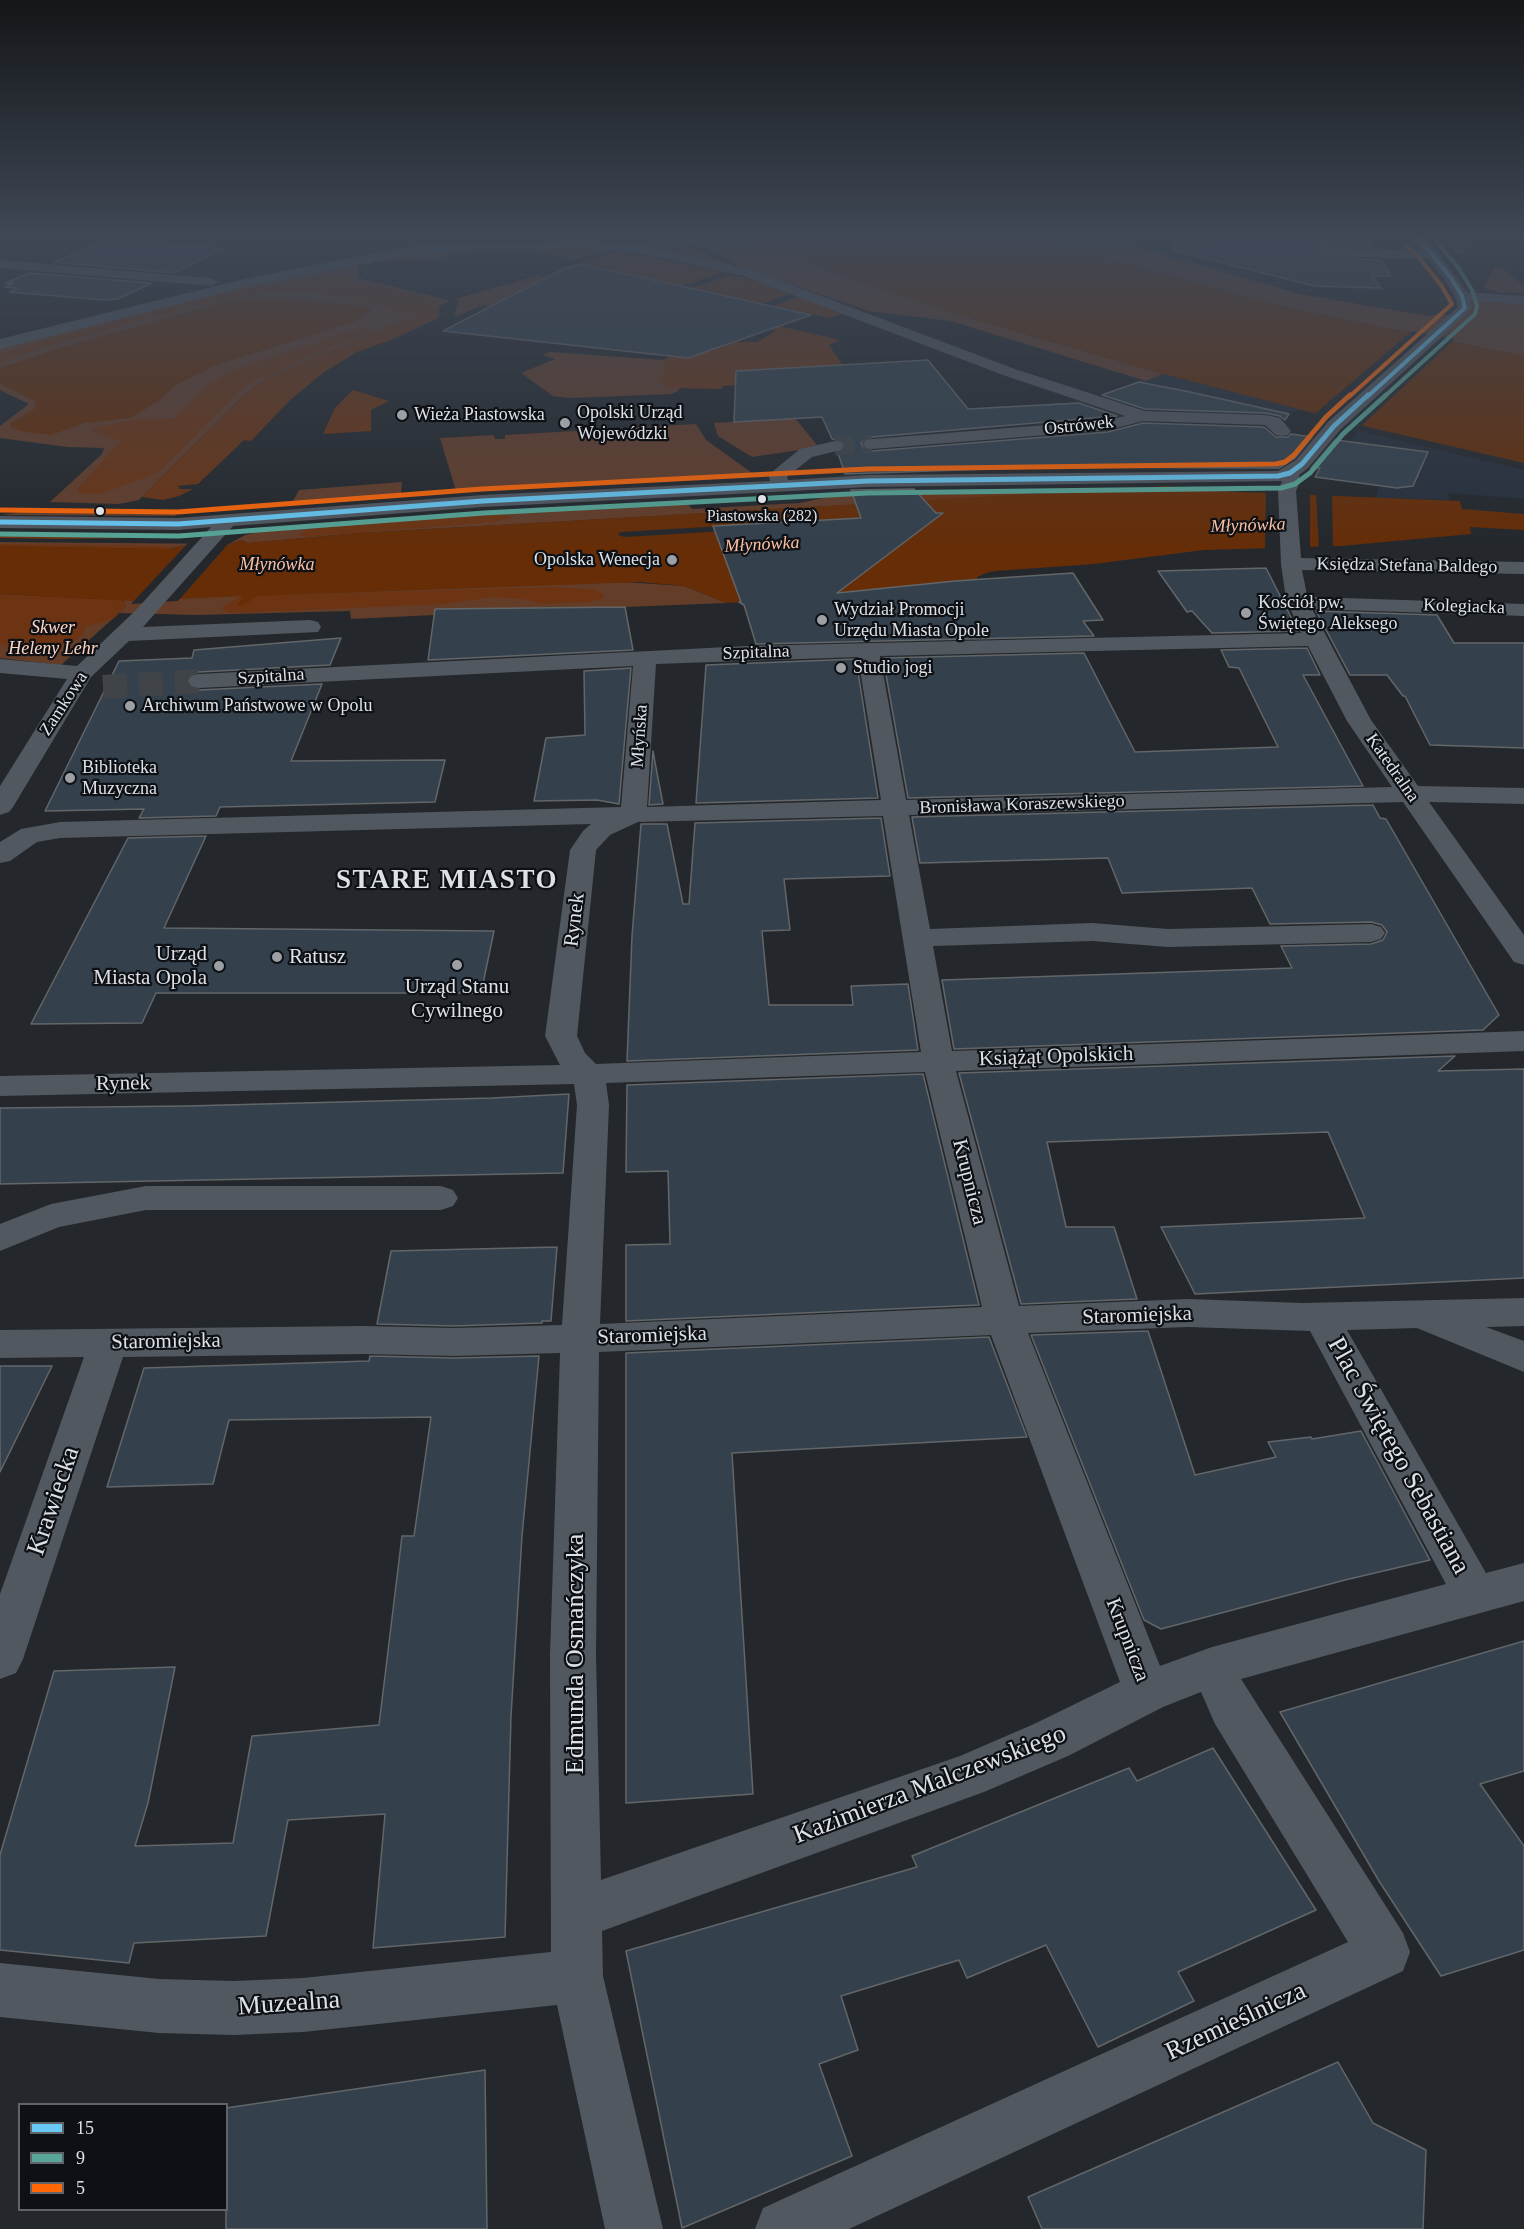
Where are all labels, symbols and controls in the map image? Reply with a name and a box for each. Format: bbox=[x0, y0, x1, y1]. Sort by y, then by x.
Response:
place label: Opolski Urząd Wojewódzki bbox=[577, 402, 682, 444]
place label: Wieża Piastowska bbox=[414, 404, 545, 426]
marker: Wieża Piastowska bbox=[395, 408, 409, 422]
street label: Ostrówek bbox=[1043, 412, 1115, 440]
marker: Opolski Urząd Wojewódzki bbox=[558, 416, 572, 430]
marker: Piastowska (282) bbox=[756, 493, 768, 505]
unlabelled marker bbox=[94, 505, 106, 517]
place label: Piastowska (282) bbox=[707, 507, 817, 527]
water label: Młynówka bbox=[1210, 514, 1286, 538]
water label: Młynówka bbox=[724, 532, 800, 558]
place label: Opolska Wenecja bbox=[534, 549, 660, 571]
marker: Opolska Wenecja bbox=[665, 553, 679, 567]
water label: Młynówka bbox=[240, 554, 314, 576]
street label: Księdza Stefana Baldego bbox=[1316, 554, 1498, 578]
place label: Kościół pw. Świętego Aleksego bbox=[1258, 592, 1397, 634]
street label: Kolegiacka bbox=[1423, 595, 1505, 619]
place label: Wydział Promocji Urzędu Miasta Opole bbox=[834, 599, 989, 642]
marker: Kościół pw. Świętego Aleksego bbox=[1239, 606, 1253, 620]
marker: Wydział Promocji Urzędu Miasta Opole bbox=[815, 613, 829, 627]
park label: Skwer Heleny Lehr bbox=[8, 617, 98, 660]
street label: Szpitalna bbox=[722, 641, 790, 665]
place label: Studio jogi bbox=[853, 657, 933, 679]
marker: Studio jogi bbox=[834, 661, 848, 675]
street label: Szpitalna bbox=[237, 664, 305, 690]
street label: Zamkowa bbox=[35, 668, 93, 740]
place label: Archiwum Państwowe w Opolu bbox=[142, 695, 372, 717]
marker: Archiwum Państwowe w Opolu bbox=[123, 699, 137, 713]
street label: Młyńska bbox=[627, 704, 653, 768]
street label: Katedralna bbox=[1361, 729, 1423, 807]
place label: Biblioteka Muzyczna bbox=[82, 757, 157, 800]
marker: Biblioteka Muzyczna bbox=[63, 771, 77, 785]
street label: Bronisława Koraszewskiego bbox=[919, 791, 1125, 819]
district label: STARE MIASTO bbox=[336, 865, 558, 897]
street label: Rynek bbox=[559, 892, 591, 948]
place label: Urząd Miasta Opola bbox=[93, 941, 207, 991]
place label: Ratusz bbox=[289, 944, 346, 970]
marker: Ratusz bbox=[270, 950, 284, 964]
marker: Urząd Stanu Cywilnego bbox=[450, 958, 464, 972]
marker: Urząd Miasta Opola bbox=[212, 959, 226, 973]
place label: Urząd Stanu Cywilnego bbox=[405, 974, 509, 1024]
street label: Książąt Opolskich bbox=[978, 1042, 1134, 1072]
street label: Rynek bbox=[96, 1071, 150, 1097]
street label: Krupnicza bbox=[946, 1137, 992, 1227]
street label: Staromiejska bbox=[1082, 1301, 1192, 1331]
street label: Staromiejska bbox=[597, 1321, 707, 1351]
street label: Staromiejska bbox=[111, 1328, 221, 1356]
street label: Plac Świętego Sebastiana bbox=[1320, 1332, 1476, 1580]
street label: Krawiecka bbox=[21, 1443, 87, 1559]
street label: Edmunda Osmańczyka bbox=[560, 1534, 592, 1774]
street label: Krupnicza bbox=[1100, 1595, 1154, 1685]
street label: Kazimierza Malczewskiego bbox=[789, 1719, 1071, 1851]
street label: Rzemieślnicza bbox=[1161, 1976, 1311, 2068]
street label: Muzealna bbox=[237, 1985, 341, 2023]
legend bbox=[18, 2103, 228, 2211]
text: 15 bbox=[76, 2118, 94, 2138]
text: 9 bbox=[76, 2148, 85, 2168]
text: 5 bbox=[76, 2178, 85, 2198]

